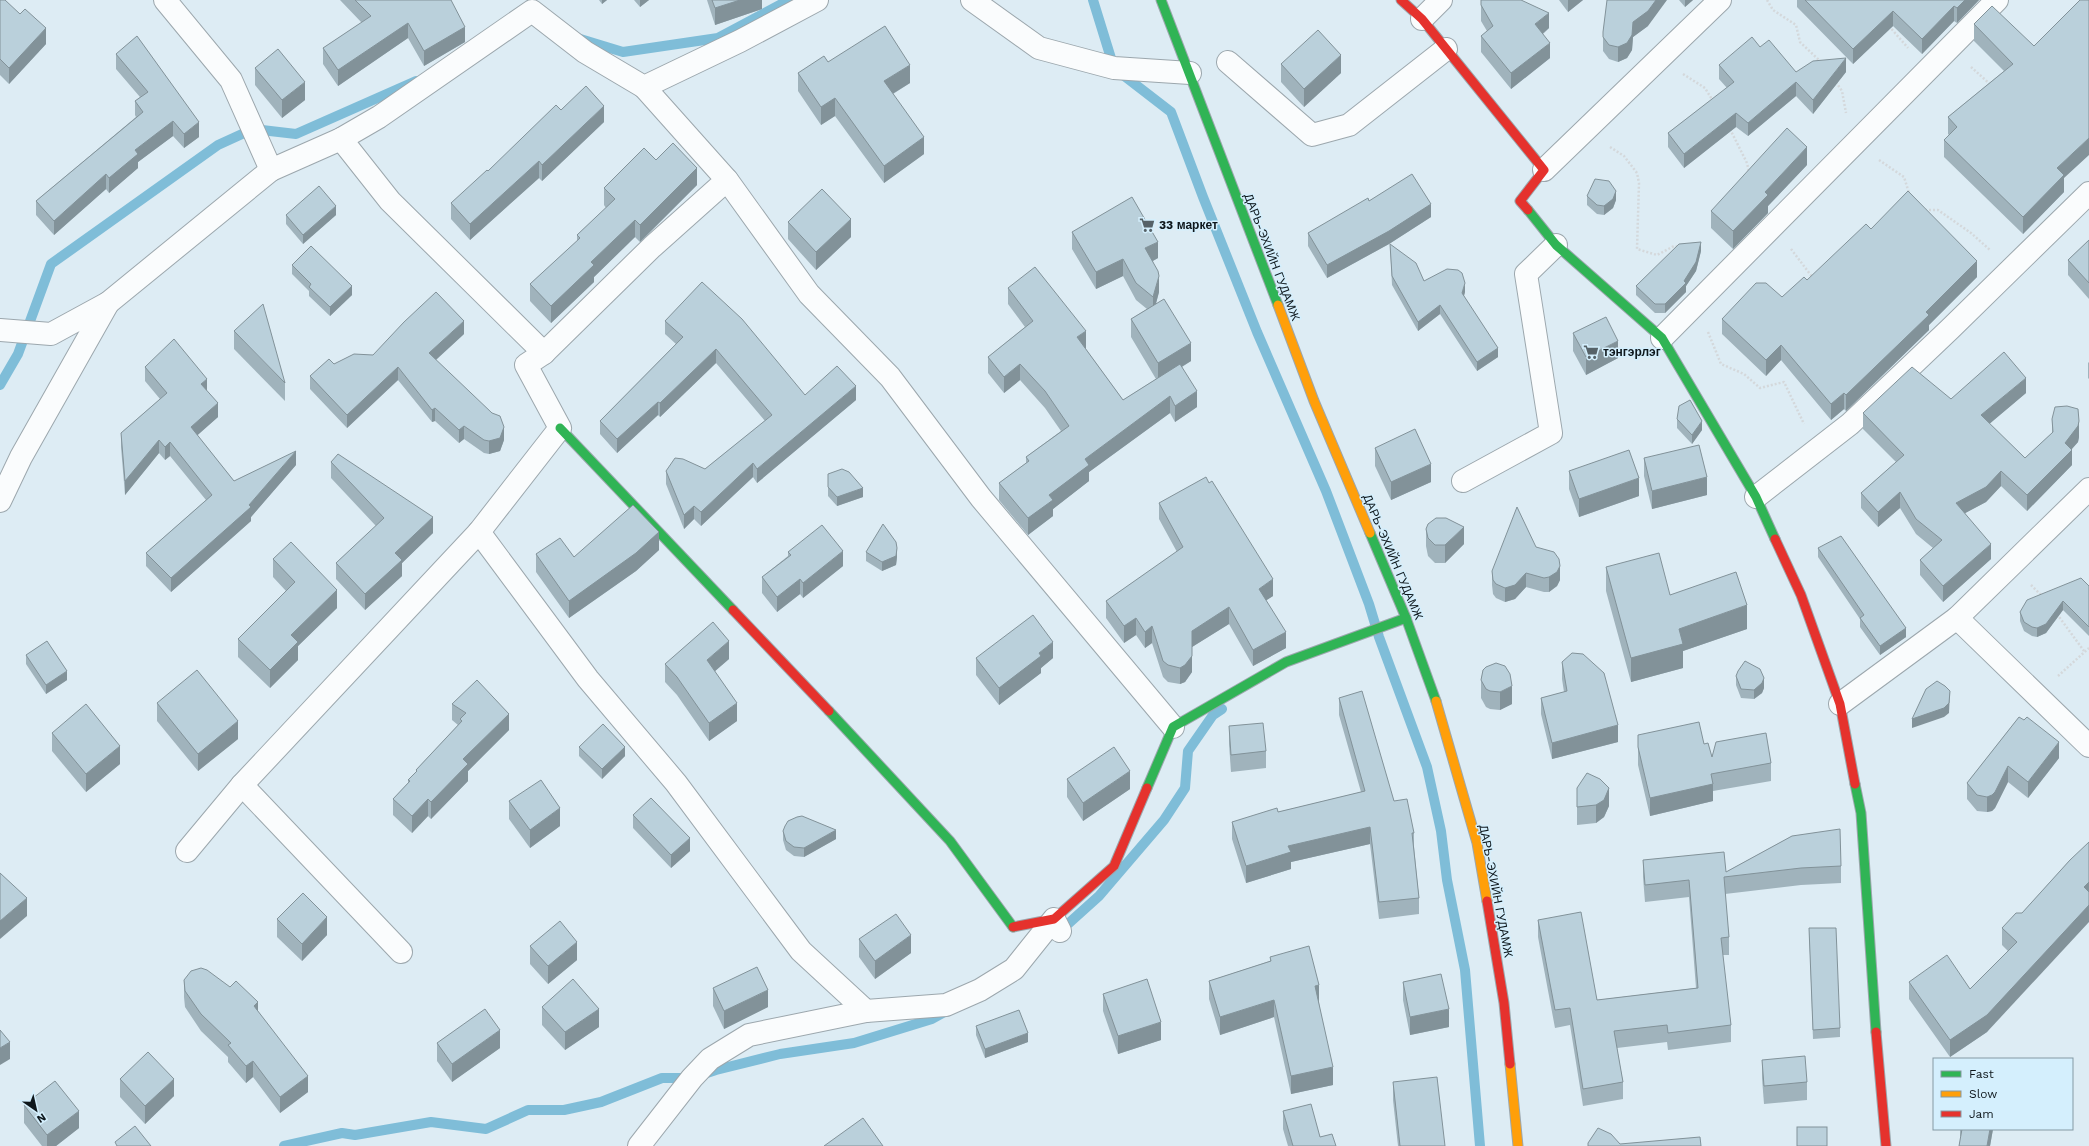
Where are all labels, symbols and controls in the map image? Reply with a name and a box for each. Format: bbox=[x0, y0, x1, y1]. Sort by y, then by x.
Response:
street label: ДАРЬ-ЭХИЙН ГУДАМЖ bbox=[1241, 191, 1304, 323]
supermarket icon: 33 маркет bbox=[1138, 216, 1156, 234]
place label: 33 маркет bbox=[1159, 218, 1218, 232]
supermarket icon: тэнгэрлэг bbox=[1582, 343, 1600, 361]
place label: тэнгэрлэг bbox=[1603, 345, 1661, 359]
street label: ДАРЬ-ЭХИЙН ГУДАМЖ bbox=[1360, 492, 1427, 622]
street label: ДАРЬ-ЭХИЙН ГУДАМЖ bbox=[1476, 823, 1517, 959]
legend bbox=[1933, 1058, 2073, 1130]
text: Fast bbox=[1969, 1067, 1994, 1081]
text: Slow bbox=[1969, 1087, 1997, 1101]
north arrow bbox=[16, 1090, 56, 1130]
text: Jam bbox=[1969, 1107, 1994, 1121]
text: N bbox=[34, 1110, 48, 1126]

